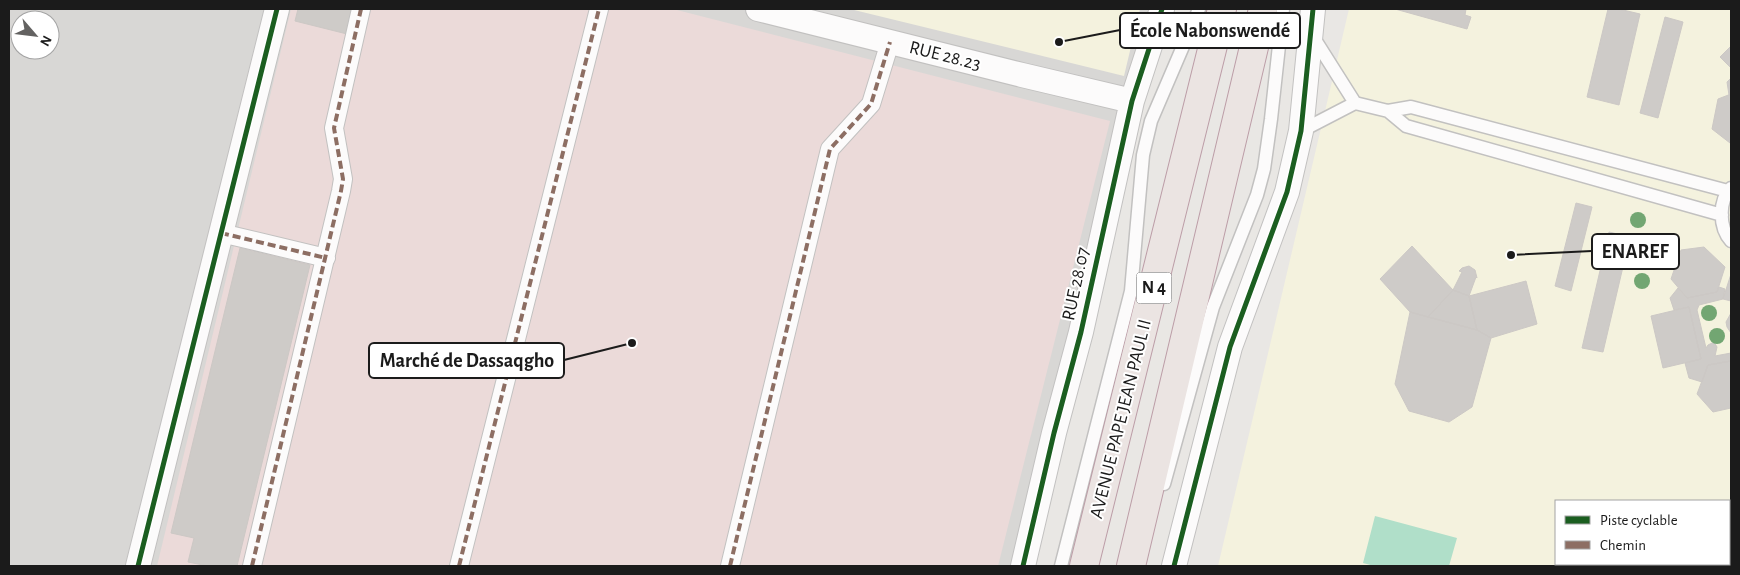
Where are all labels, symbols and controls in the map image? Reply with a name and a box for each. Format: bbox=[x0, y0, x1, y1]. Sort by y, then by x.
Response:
north arrow bbox=[10, 10, 60, 60]
callout: École Nabonswendé bbox=[1120, 13, 1300, 48]
text: École Nabonswendé bbox=[1130, 17, 1290, 41]
text: N bbox=[37, 33, 54, 48]
street label: RUE 28.23 bbox=[907, 38, 983, 74]
callout: ENAREF bbox=[1592, 234, 1679, 269]
text: ENAREF bbox=[1601, 242, 1669, 262]
street label: RUE 28.07 bbox=[1059, 246, 1093, 322]
road number: N 4 bbox=[1136, 272, 1172, 304]
street label: AVENUE PAPE JEAN PAUL II bbox=[1087, 317, 1155, 521]
callout: Marché de Dassaqgho bbox=[369, 343, 564, 378]
text: Marché de Dassaqgho bbox=[380, 351, 554, 371]
legend bbox=[1555, 500, 1730, 565]
text: Piste cyclable bbox=[1600, 513, 1678, 528]
text: Chemin bbox=[1600, 538, 1646, 553]

